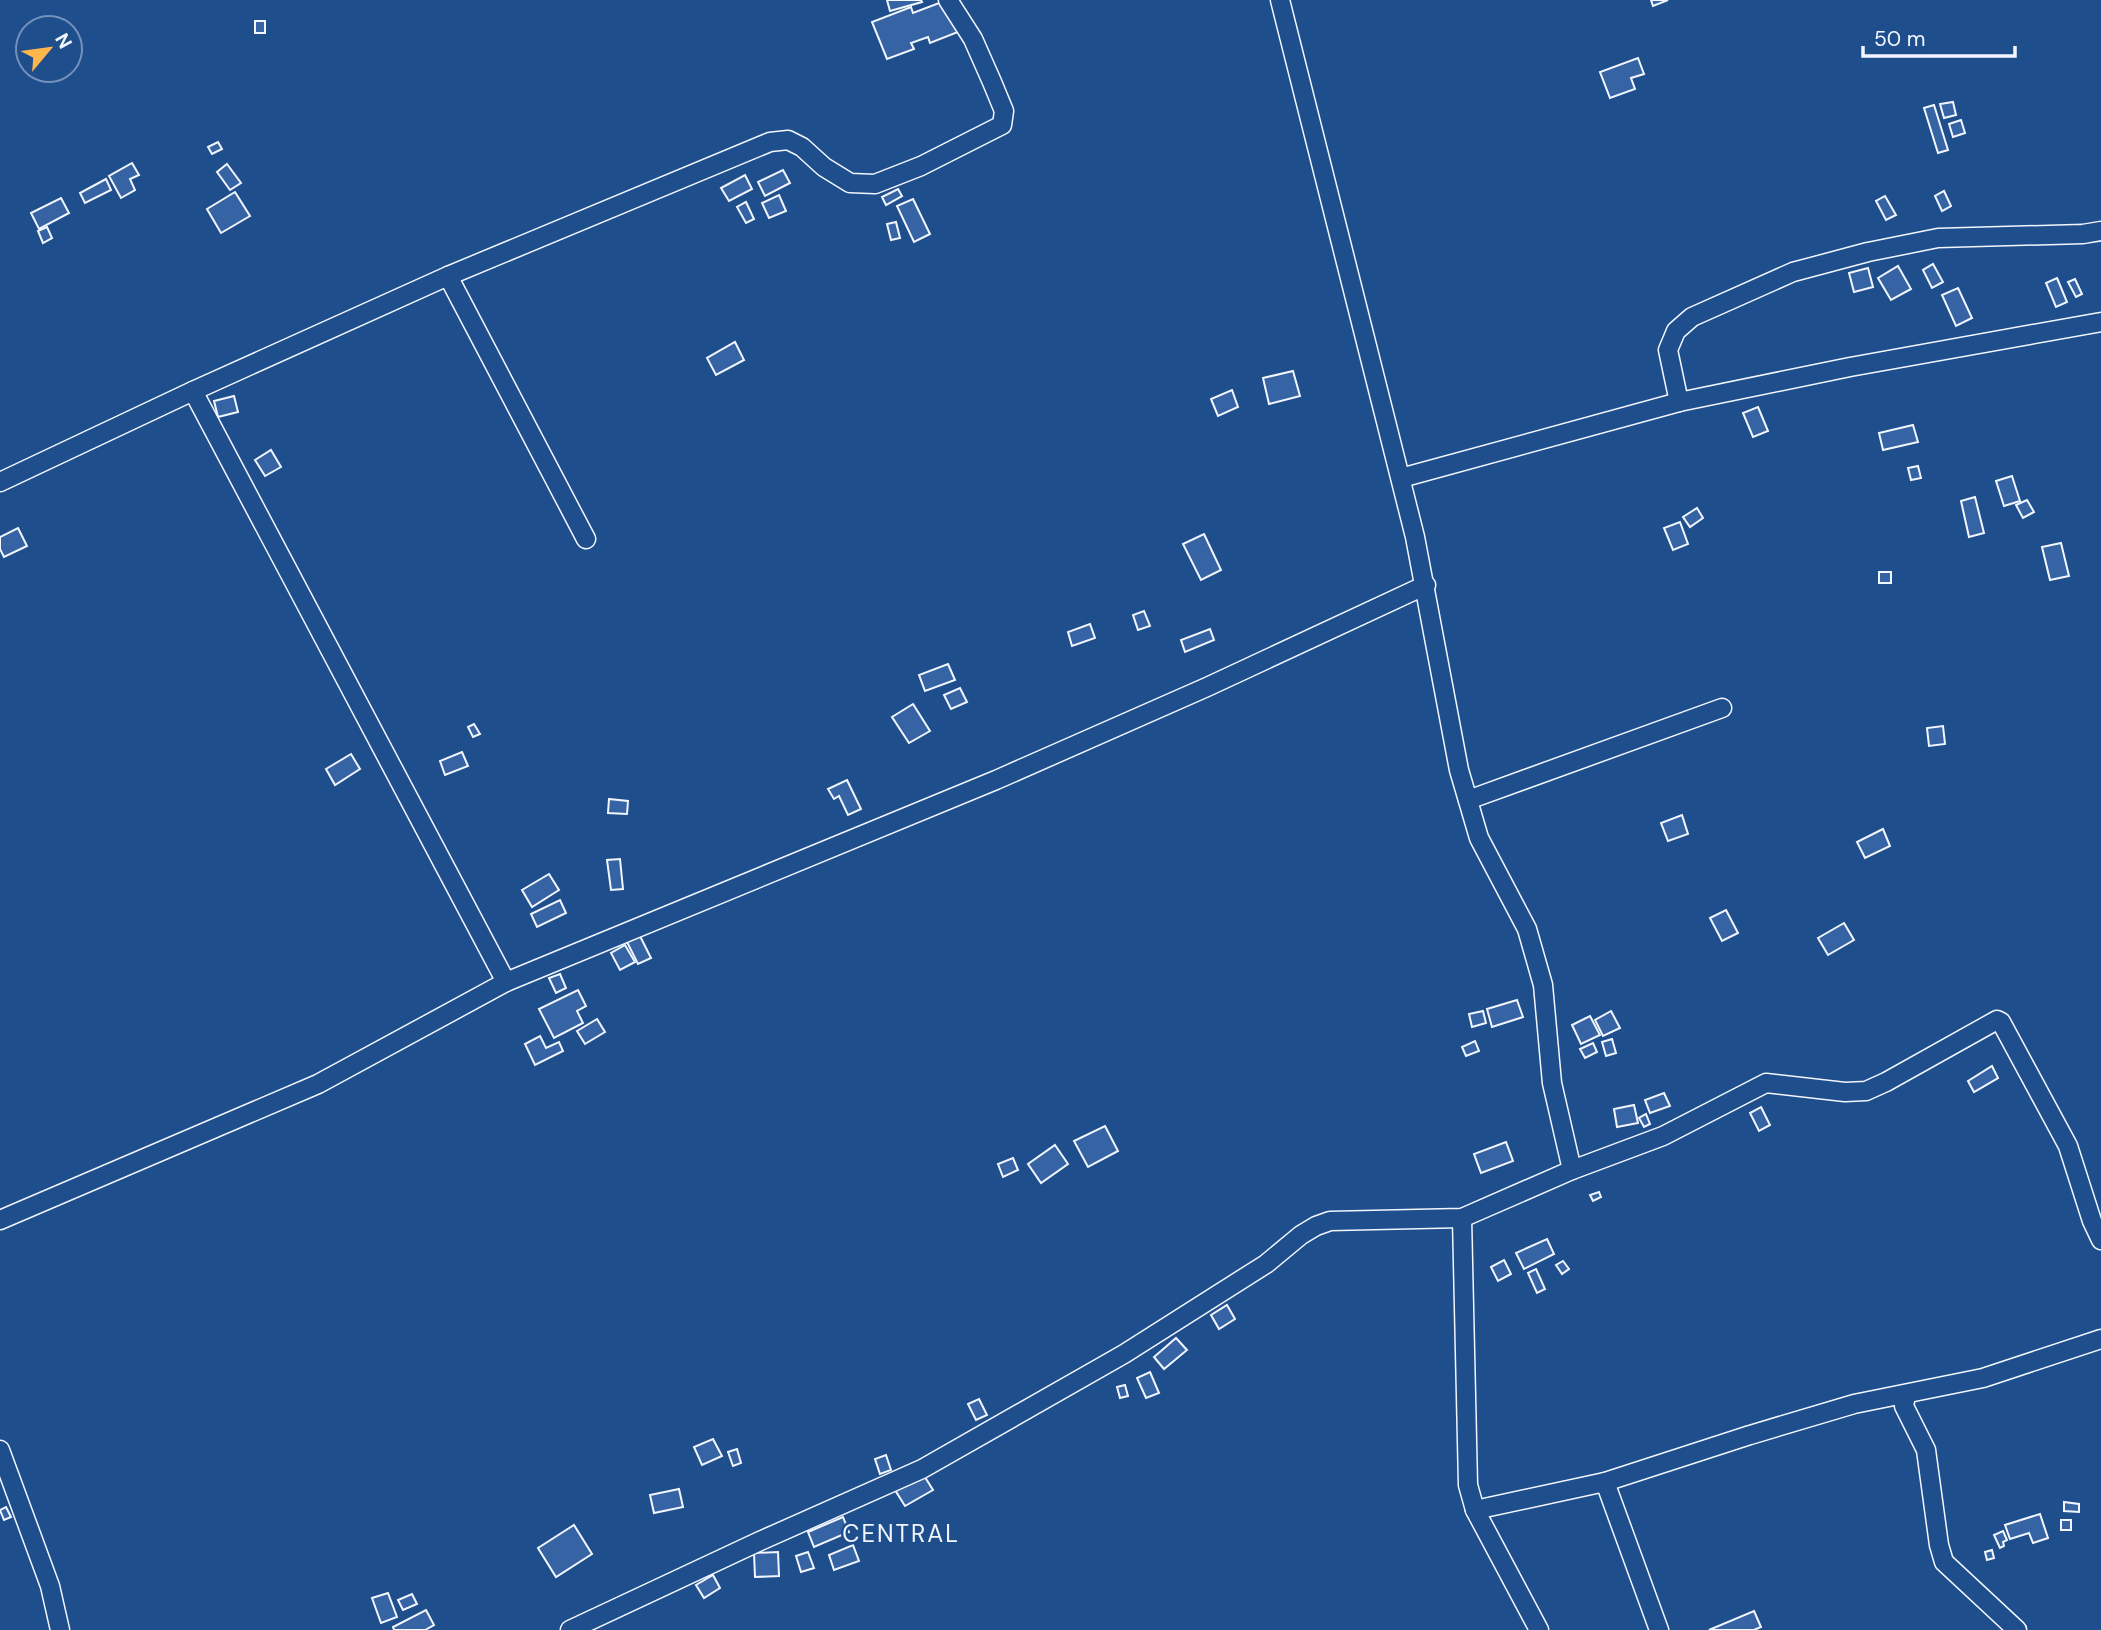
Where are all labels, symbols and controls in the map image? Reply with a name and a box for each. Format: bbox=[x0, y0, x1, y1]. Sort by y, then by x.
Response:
north arrow bbox=[14, 14, 84, 84]
scale bar bbox=[1863, 14, 2015, 58]
text: 50 m bbox=[1874, 25, 1925, 53]
text: N bbox=[49, 29, 78, 53]
district label: CENTRAL bbox=[842, 1518, 960, 1549]

